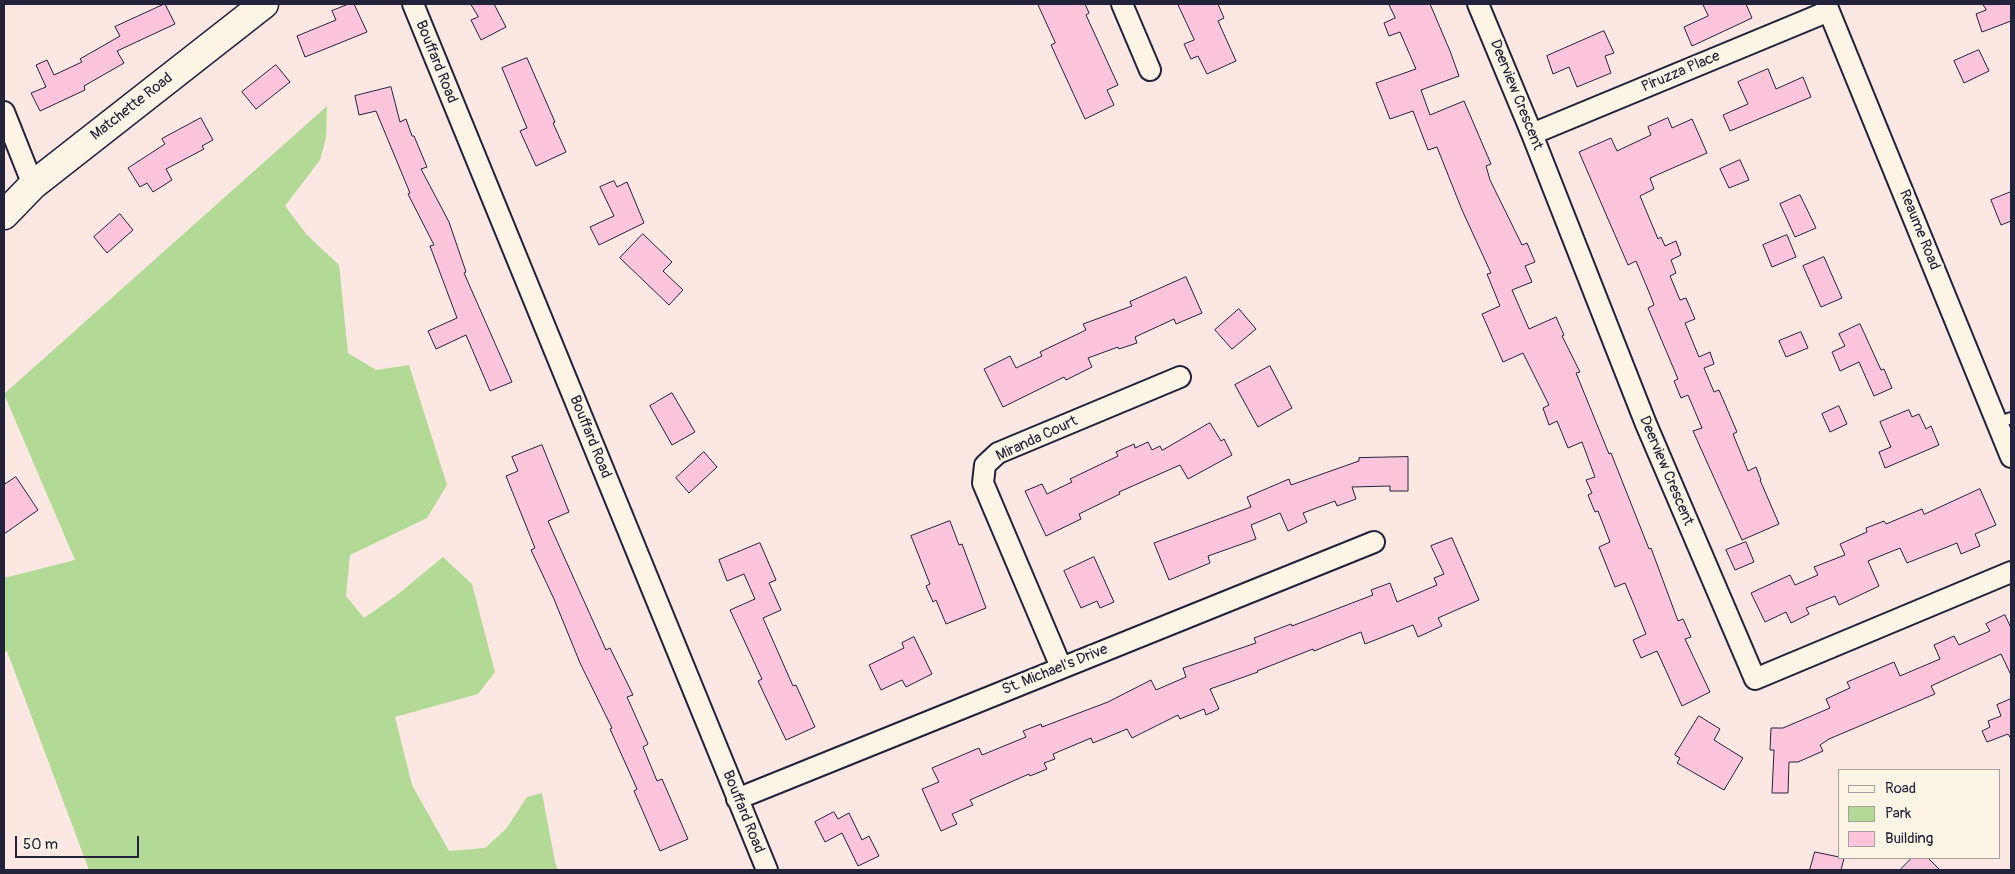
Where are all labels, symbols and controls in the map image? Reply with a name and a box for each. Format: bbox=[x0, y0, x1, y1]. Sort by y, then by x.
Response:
street label: Bouffard Road bbox=[411, 18, 461, 106]
street label: Deerview Crescent bbox=[1486, 37, 1546, 153]
street label: Piruzza Place bbox=[1639, 47, 1723, 97]
street label: Matchette Road bbox=[87, 69, 177, 145]
street label: Reaume Road bbox=[1895, 187, 1943, 273]
street label: Bouffard Road bbox=[565, 393, 615, 481]
street label: Miranda Court bbox=[993, 412, 1081, 466]
street label: Deerview Crescent bbox=[1635, 414, 1697, 528]
street label: St. Michael's Drive bbox=[1000, 641, 1110, 699]
street label: Bouffard Road bbox=[718, 768, 768, 856]
legend bbox=[1838, 769, 2000, 859]
text: Road bbox=[1885, 779, 1916, 798]
text: Park bbox=[1885, 804, 1911, 823]
scale bar bbox=[18, 826, 141, 858]
text: Building bbox=[1885, 829, 1933, 848]
text: 50 m bbox=[23, 835, 58, 854]

